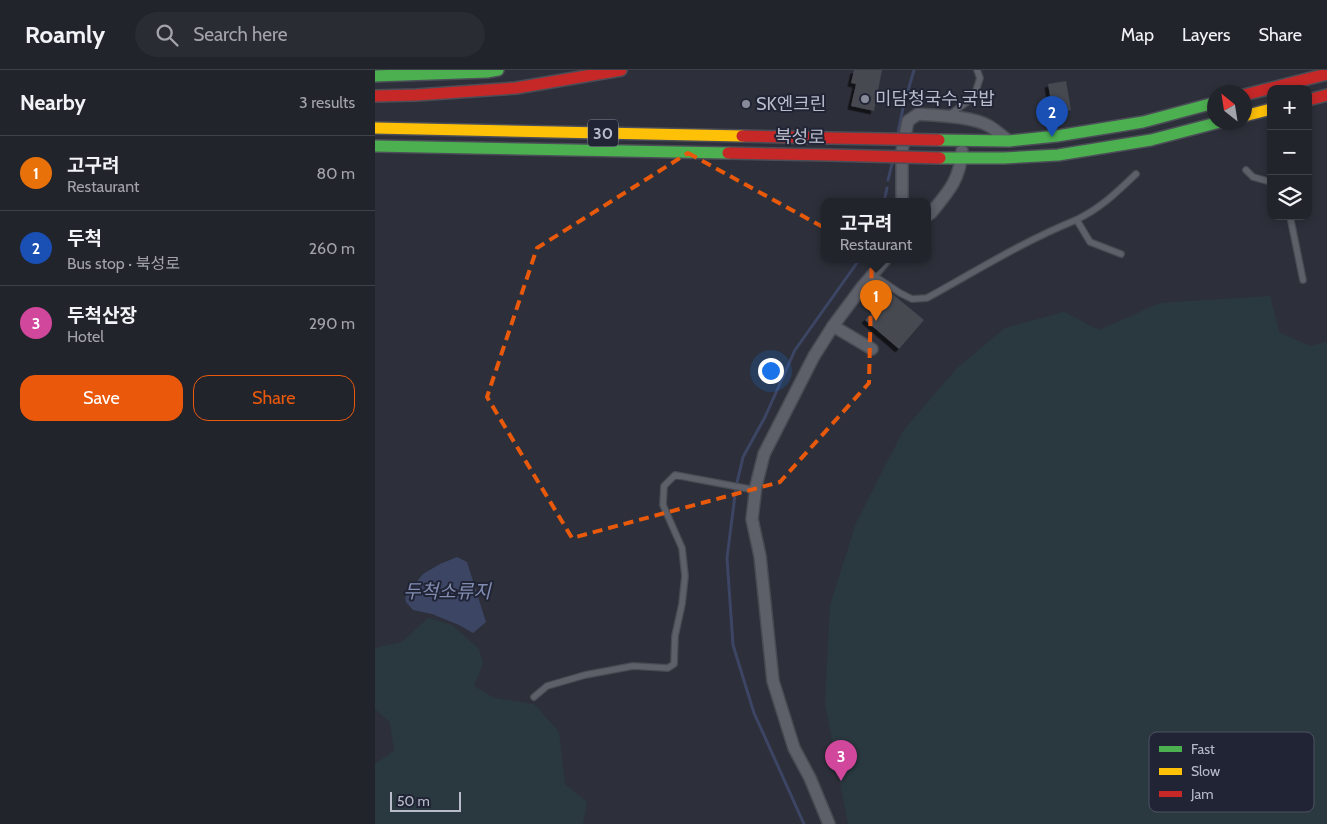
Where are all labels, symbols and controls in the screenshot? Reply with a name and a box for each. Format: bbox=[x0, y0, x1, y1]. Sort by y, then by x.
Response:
search box bbox=[135, 12, 485, 57]
text: Roamly bbox=[25, 20, 105, 49]
icon: search bbox=[153, 21, 181, 49]
text: Search here bbox=[193, 23, 288, 46]
text: Map bbox=[1121, 24, 1154, 46]
text: Layers bbox=[1182, 24, 1231, 46]
text: Share bbox=[1259, 24, 1302, 46]
north arrow bbox=[1207, 85, 1252, 130]
map controls bbox=[1267, 85, 1312, 220]
button: + bbox=[1267, 85, 1312, 130]
place label: 미담청국수,국밥 bbox=[875, 88, 995, 110]
text: Nearby bbox=[20, 90, 86, 115]
text: 3 results bbox=[299, 93, 355, 112]
place label: SK엔크린 bbox=[756, 93, 826, 115]
marker: 미담청국수,국밥 bbox=[859, 93, 871, 105]
pin: 2 bbox=[1036, 96, 1068, 137]
marker: SK엔크린 bbox=[740, 98, 752, 110]
road number: 30 bbox=[588, 119, 618, 146]
street label: 북성로 bbox=[775, 126, 825, 148]
button: − bbox=[1267, 130, 1312, 175]
text: 고구려 bbox=[67, 154, 119, 177]
text: 1 bbox=[33, 164, 39, 183]
text: 80 m bbox=[317, 164, 355, 183]
button: layers bbox=[1267, 175, 1312, 220]
text: Restaurant bbox=[67, 177, 139, 196]
popup bbox=[821, 198, 931, 263]
text: 고구려 bbox=[840, 212, 892, 235]
text: 두척 bbox=[67, 227, 102, 250]
text: Restaurant bbox=[840, 235, 912, 254]
text: 2 bbox=[32, 239, 40, 258]
text: 260 m bbox=[309, 239, 355, 258]
text: Bus stop · 북성로 bbox=[67, 254, 180, 273]
pin: 1 bbox=[860, 280, 892, 321]
text: 두척산장 bbox=[67, 304, 137, 327]
text: 3 bbox=[32, 314, 40, 333]
text: 290 m bbox=[309, 314, 355, 333]
text: Hotel bbox=[67, 327, 104, 346]
your location bbox=[758, 358, 784, 384]
button: Save bbox=[20, 375, 183, 421]
button: Share bbox=[193, 375, 355, 421]
water label: 두척소류지 bbox=[403, 580, 492, 603]
legend bbox=[1149, 732, 1314, 812]
pin: 3 bbox=[825, 740, 857, 781]
text: Fast bbox=[1191, 740, 1215, 758]
text: Slow bbox=[1191, 762, 1220, 780]
text: Jam bbox=[1190, 785, 1213, 803]
scale bar bbox=[390, 789, 461, 812]
text: 50 m bbox=[397, 792, 430, 810]

